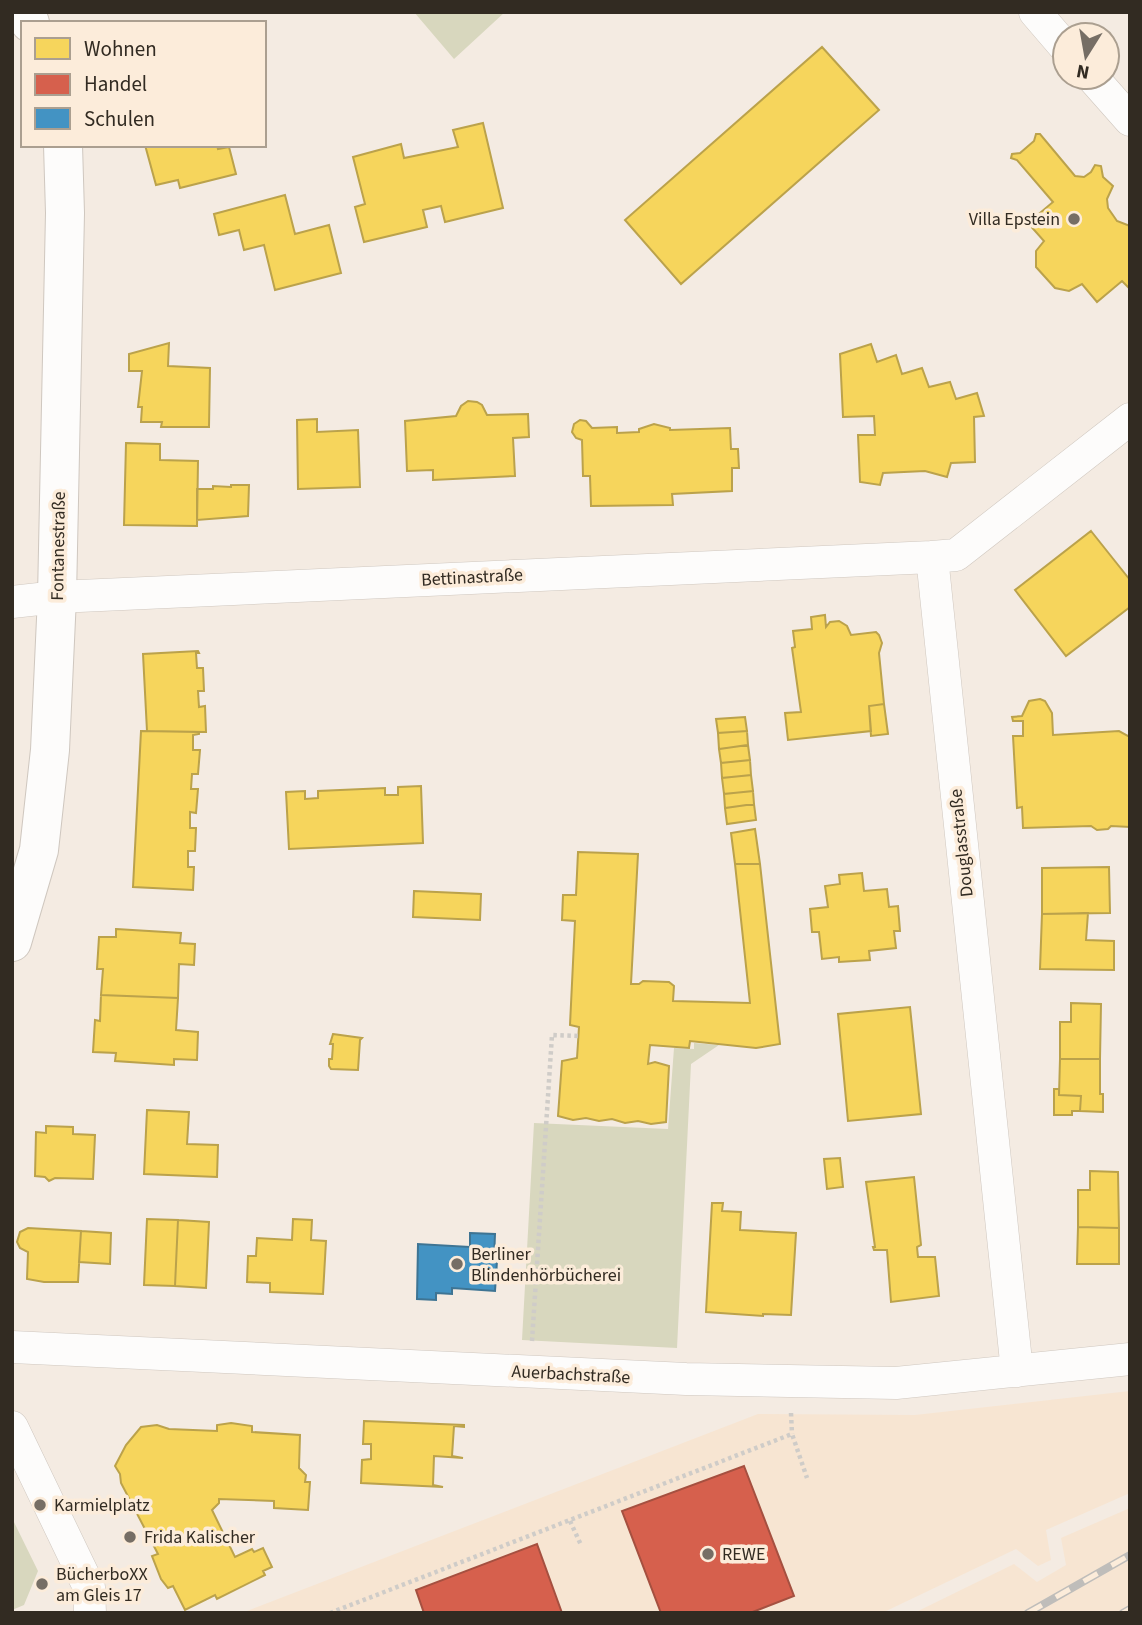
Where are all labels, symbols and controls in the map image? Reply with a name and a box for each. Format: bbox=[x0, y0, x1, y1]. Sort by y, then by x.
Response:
legend bbox=[21, 21, 266, 147]
north arrow bbox=[1051, 21, 1121, 91]
text: Wohnen bbox=[84, 34, 157, 64]
text: N bbox=[1074, 57, 1092, 86]
text: Handel bbox=[84, 69, 147, 99]
text: Schulen bbox=[84, 104, 155, 134]
place label: Villa Epstein bbox=[969, 207, 1060, 232]
marker: Villa Epstein bbox=[1066, 211, 1082, 227]
street label: Fontanestraße bbox=[45, 491, 72, 601]
street label: Bettinastraße bbox=[420, 562, 524, 593]
street label: Douglasstraße bbox=[943, 788, 980, 898]
place label: Berliner Blindenhörbücherei bbox=[471, 1242, 621, 1288]
marker: Berliner Blindenhörbücherei bbox=[449, 1256, 465, 1272]
street label: Auerbachstraße bbox=[511, 1359, 631, 1390]
place label: Karmielplatz bbox=[54, 1493, 150, 1518]
marker: Karmielplatz bbox=[32, 1497, 48, 1513]
place label: Frida Kalischer bbox=[144, 1525, 256, 1550]
marker: Frida Kalischer bbox=[122, 1529, 138, 1545]
place label: REWE bbox=[722, 1542, 765, 1567]
marker: REWE bbox=[700, 1546, 716, 1562]
place label: BücherboXX am Gleis 17 bbox=[56, 1562, 148, 1608]
marker: BücherboXX am Gleis 17 bbox=[34, 1576, 50, 1592]

